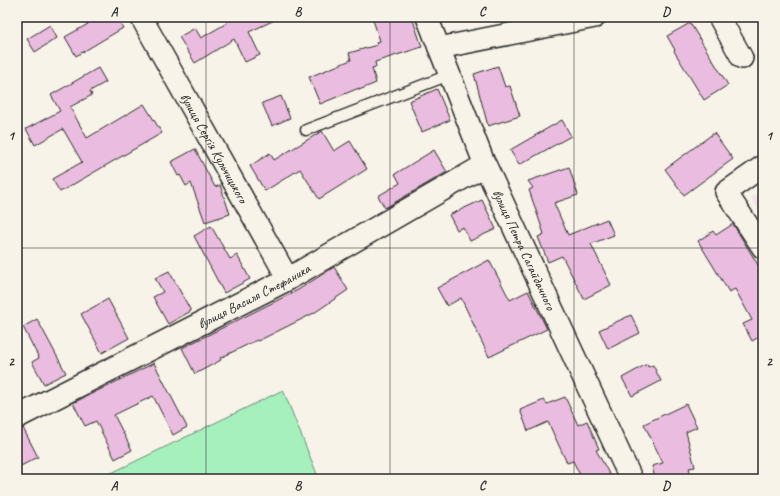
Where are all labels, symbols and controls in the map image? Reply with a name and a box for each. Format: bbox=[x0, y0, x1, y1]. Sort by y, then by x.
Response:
text: A bbox=[111, 4, 119, 20]
text: B bbox=[295, 4, 303, 20]
text: C bbox=[479, 4, 487, 20]
text: D bbox=[662, 4, 671, 20]
street label: вулиця Сергія Кульчицького bbox=[176, 90, 253, 208]
text: 1 bbox=[8, 128, 16, 144]
text: 1 bbox=[766, 128, 774, 144]
street label: вулиця Петра Сагайдачного bbox=[489, 187, 560, 314]
street label: вулиця Василя Стефаника bbox=[195, 260, 314, 333]
text: 2 bbox=[8, 354, 15, 370]
text: 2 bbox=[766, 354, 773, 370]
text: A bbox=[111, 478, 119, 494]
text: B bbox=[295, 478, 303, 494]
text: C bbox=[479, 478, 487, 494]
text: D bbox=[662, 478, 671, 494]

